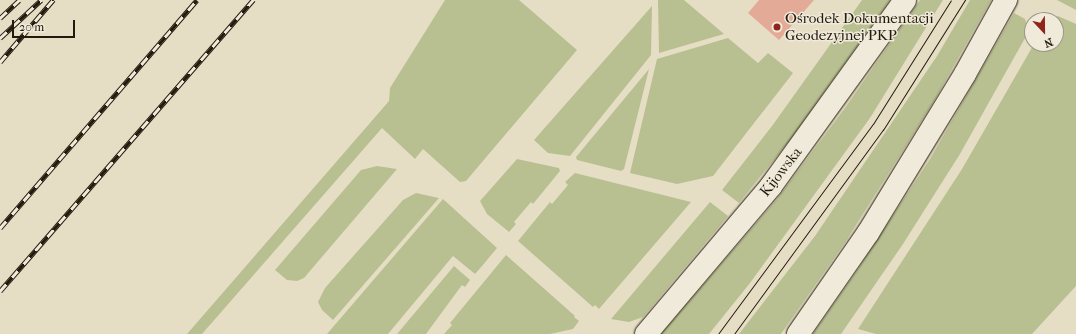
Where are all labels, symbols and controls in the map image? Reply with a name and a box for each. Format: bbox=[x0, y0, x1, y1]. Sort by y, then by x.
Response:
place label: Ośrodek Dokumentacji Geodezyjnej PKP bbox=[785, 9, 934, 44]
scale bar bbox=[14, 12, 77, 38]
north arrow bbox=[1024, 12, 1064, 52]
text: 20 m bbox=[19, 20, 44, 34]
marker: Ośrodek Dokumentacji Geodezyjnej PKP bbox=[772, 22, 782, 32]
text: N bbox=[1042, 35, 1055, 50]
street label: Kijowska bbox=[756, 144, 806, 200]

